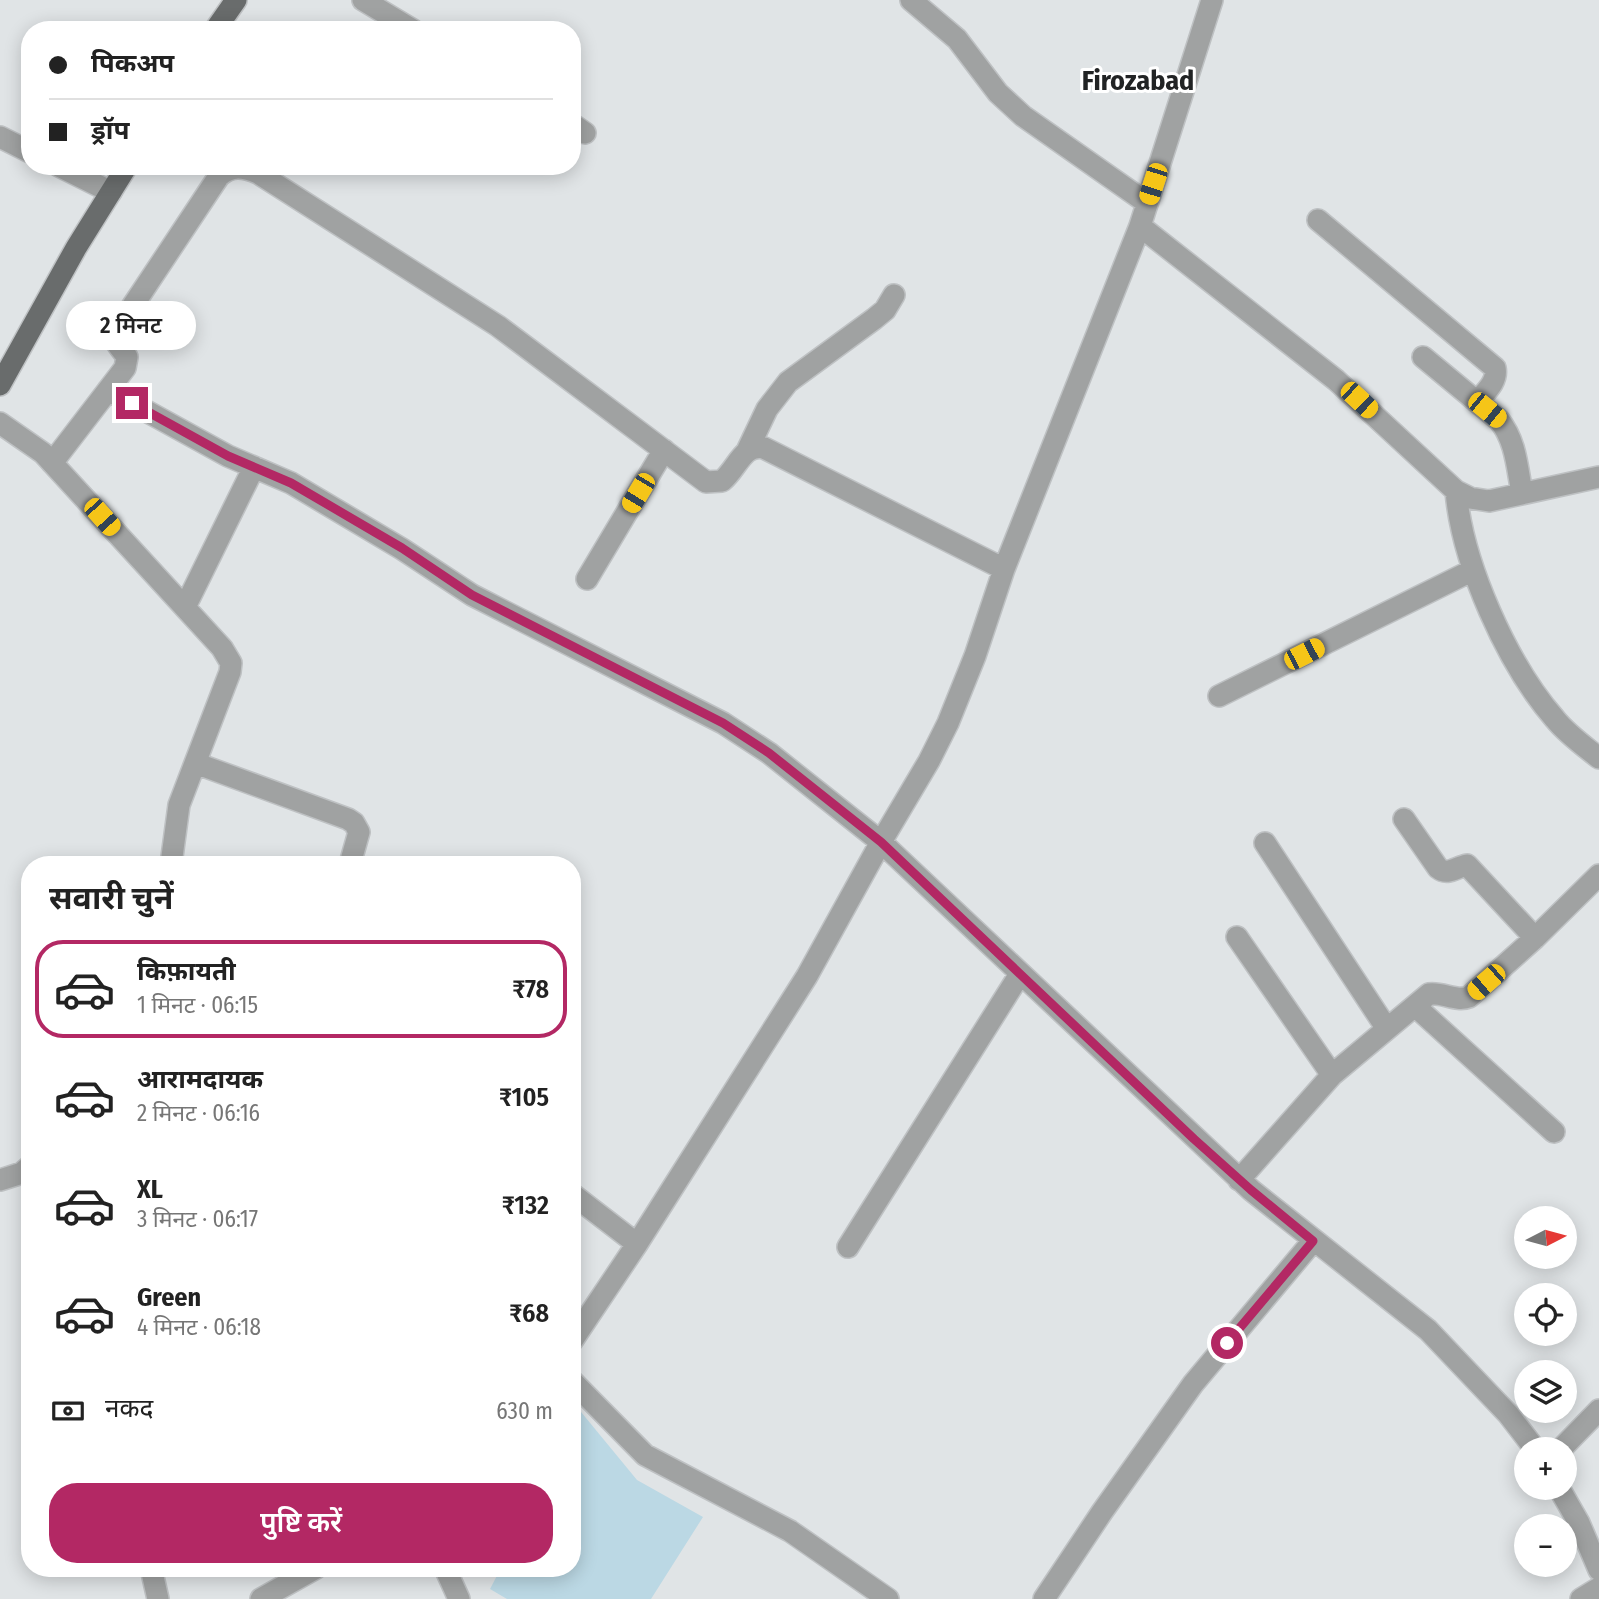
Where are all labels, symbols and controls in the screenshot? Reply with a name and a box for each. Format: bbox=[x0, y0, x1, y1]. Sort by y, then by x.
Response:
text: पिकअप bbox=[91, 48, 174, 79]
district label: Firozabad bbox=[1082, 64, 1194, 97]
text: ड्रॉप bbox=[91, 115, 129, 146]
car bbox=[1137, 161, 1170, 207]
callout: 2 मिनट bbox=[67, 302, 197, 350]
text: 2 मिनट bbox=[100, 311, 162, 339]
car bbox=[1337, 378, 1382, 422]
route end bbox=[116, 387, 148, 419]
car bbox=[1465, 389, 1510, 431]
car bbox=[619, 470, 658, 516]
car bbox=[81, 494, 124, 540]
car bbox=[1281, 635, 1328, 673]
text: सवारी चुनें bbox=[49, 879, 173, 917]
text: किफ़ायती bbox=[137, 956, 236, 987]
icon: car bbox=[53, 958, 116, 1021]
car bbox=[1464, 960, 1509, 1004]
text: ₹78 bbox=[512, 974, 549, 1005]
text: 1 मिनट · 06:15 bbox=[137, 991, 258, 1019]
text: आरामदायक bbox=[137, 1064, 263, 1095]
icon: car bbox=[53, 1066, 116, 1129]
text: ₹105 bbox=[499, 1082, 549, 1113]
text: 2 मिनट · 06:16 bbox=[137, 1099, 260, 1127]
icon: car bbox=[53, 1174, 116, 1237]
text: XL bbox=[137, 1174, 163, 1205]
text: ₹132 bbox=[502, 1190, 549, 1221]
text: 3 मिनट · 06:17 bbox=[137, 1205, 258, 1233]
north arrow bbox=[1514, 1206, 1577, 1269]
map controls bbox=[1514, 1206, 1577, 1577]
icon: car bbox=[53, 1282, 116, 1345]
text: Green bbox=[137, 1282, 201, 1313]
button: locate bbox=[1514, 1283, 1577, 1346]
text: ₹68 bbox=[509, 1298, 549, 1329]
text: 4 मिनट · 06:18 bbox=[137, 1313, 261, 1341]
route start bbox=[1211, 1327, 1243, 1359]
button: layers bbox=[1514, 1360, 1577, 1423]
icon: cash bbox=[49, 1392, 87, 1430]
text: नकद bbox=[105, 1393, 153, 1424]
text: 630 m bbox=[496, 1397, 553, 1425]
button: + bbox=[1514, 1437, 1577, 1500]
button: पुष्टि करें bbox=[49, 1483, 553, 1563]
button: − bbox=[1514, 1514, 1577, 1577]

